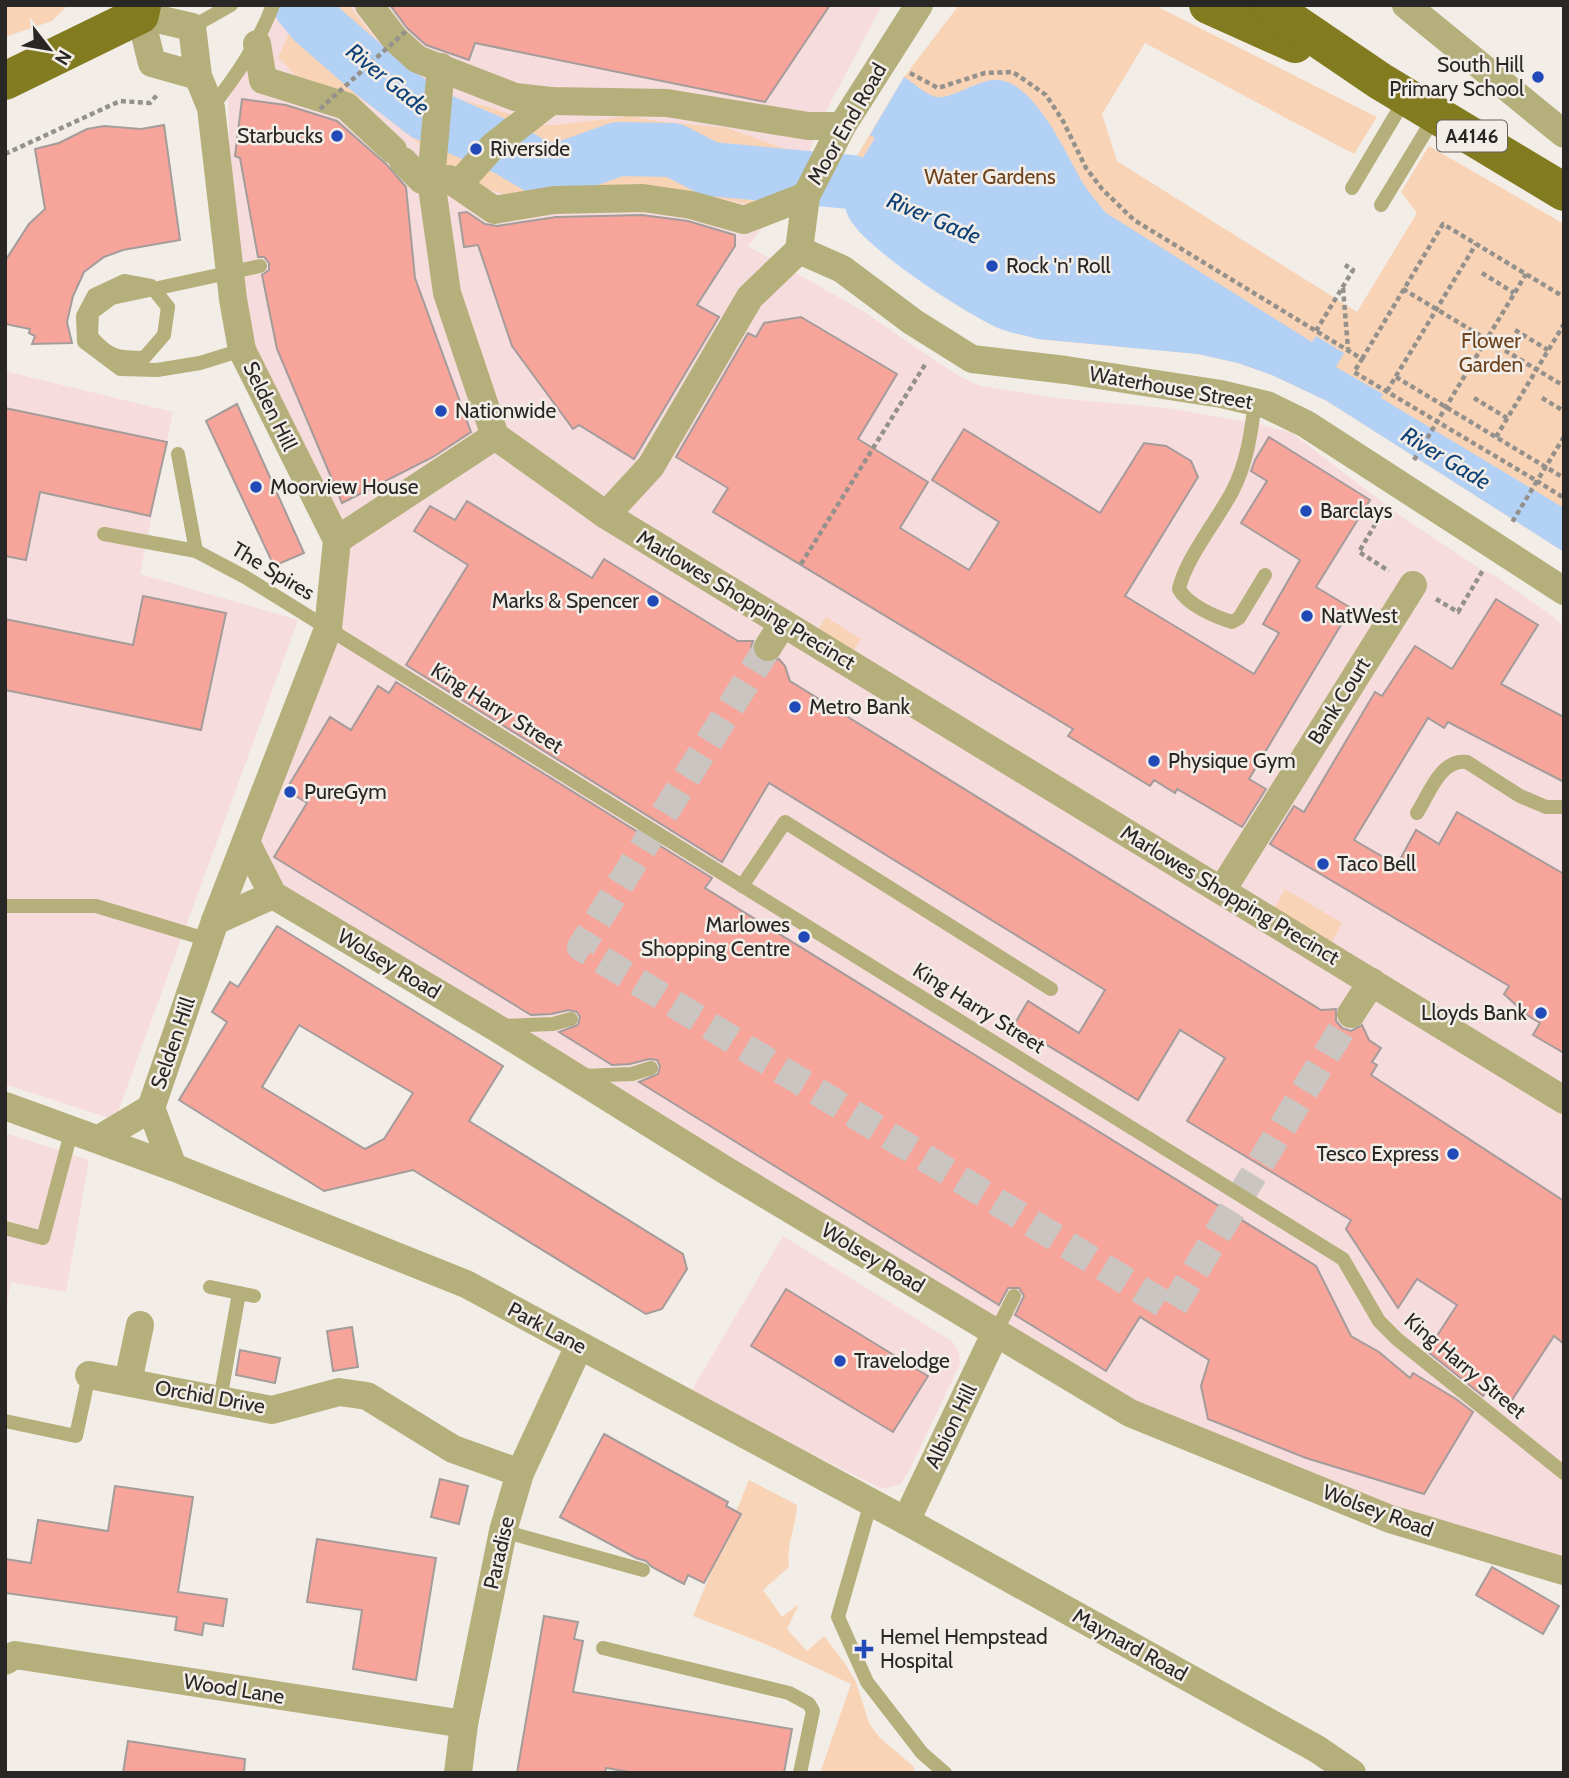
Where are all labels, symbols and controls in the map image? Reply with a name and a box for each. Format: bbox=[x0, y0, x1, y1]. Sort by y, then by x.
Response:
north arrow bbox=[14, 14, 84, 84]
water label: River Gade bbox=[341, 37, 435, 121]
text: N bbox=[50, 46, 76, 69]
place label: South Hill Primary School bbox=[1389, 52, 1524, 101]
street label: Moor End Road bbox=[802, 58, 891, 189]
marker: South Hill Primary School bbox=[1530, 69, 1546, 85]
road number: A4146 bbox=[1437, 120, 1507, 152]
place label: Starbucks bbox=[237, 123, 323, 148]
marker: Starbucks bbox=[329, 128, 345, 144]
place label: Riverside bbox=[490, 136, 570, 161]
marker: Riverside bbox=[468, 141, 484, 157]
park label: Water Gardens bbox=[924, 164, 1056, 189]
water label: River Gade bbox=[883, 186, 985, 250]
place label: Rock 'n' Roll bbox=[1006, 253, 1111, 278]
marker: Rock 'n' Roll bbox=[984, 258, 1000, 274]
park label: Flower Garden bbox=[1459, 328, 1523, 377]
street label: Selden Hill bbox=[238, 357, 303, 454]
street label: Waterhouse Street bbox=[1087, 361, 1255, 414]
place label: Nationwide bbox=[455, 398, 556, 423]
marker: Nationwide bbox=[433, 403, 449, 419]
water label: River Gade bbox=[1396, 420, 1496, 496]
place label: Moorview House bbox=[270, 474, 419, 499]
marker: Moorview House bbox=[248, 479, 264, 495]
place label: Barclays bbox=[1320, 498, 1393, 523]
marker: Barclays bbox=[1298, 503, 1314, 519]
street label: Marlowes Shopping Precinct bbox=[633, 524, 860, 675]
street label: The Spires bbox=[227, 536, 319, 605]
place label: Marks & Spencer bbox=[492, 588, 639, 613]
marker: Marks & Spencer bbox=[645, 593, 661, 609]
place label: NatWest bbox=[1321, 603, 1398, 628]
marker: NatWest bbox=[1299, 608, 1315, 624]
street label: Bank Court bbox=[1302, 653, 1375, 749]
street label: King Harry Street bbox=[427, 657, 568, 758]
place label: Metro Bank bbox=[809, 694, 911, 719]
marker: Metro Bank bbox=[787, 699, 803, 715]
place label: Physique Gym bbox=[1168, 748, 1296, 773]
marker: Physique Gym bbox=[1146, 753, 1162, 769]
place label: PureGym bbox=[304, 779, 387, 804]
marker: PureGym bbox=[282, 784, 298, 800]
street label: Marlowes Shopping Precinct bbox=[1117, 819, 1344, 970]
place label: Taco Bell bbox=[1337, 851, 1416, 876]
marker: Taco Bell bbox=[1315, 856, 1331, 872]
place label: Marlowes Shopping Centre bbox=[641, 912, 790, 961]
street label: Wolsey Road bbox=[333, 923, 445, 1004]
marker: Marlowes Shopping Centre bbox=[796, 929, 812, 945]
street label: King Harry Street bbox=[909, 957, 1050, 1058]
street label: Selden Hill bbox=[145, 993, 200, 1092]
place label: Lloyds Bank bbox=[1421, 1000, 1528, 1025]
marker: Lloyds Bank bbox=[1533, 1005, 1549, 1021]
place label: Tesco Express bbox=[1317, 1141, 1439, 1166]
marker: Tesco Express bbox=[1445, 1146, 1461, 1162]
street label: Wolsey Road bbox=[817, 1217, 929, 1298]
street label: Park Lane bbox=[504, 1296, 591, 1359]
street label: King Harry Street bbox=[1399, 1307, 1531, 1424]
place label: Travelodge bbox=[854, 1348, 950, 1373]
marker: Travelodge bbox=[832, 1353, 848, 1369]
street label: Orchid Drive bbox=[153, 1375, 267, 1419]
street label: Albion Hill bbox=[919, 1379, 982, 1472]
street label: Wolsey Road bbox=[1319, 1479, 1437, 1542]
street label: Paradise bbox=[478, 1514, 519, 1592]
street label: Maynard Road bbox=[1069, 1603, 1192, 1686]
place label: Hemel Hempstead Hospital bbox=[880, 1624, 1048, 1673]
marker: Hemel Hempstead Hospital bbox=[854, 1639, 874, 1659]
street label: Wood Lane bbox=[182, 1668, 286, 1709]

